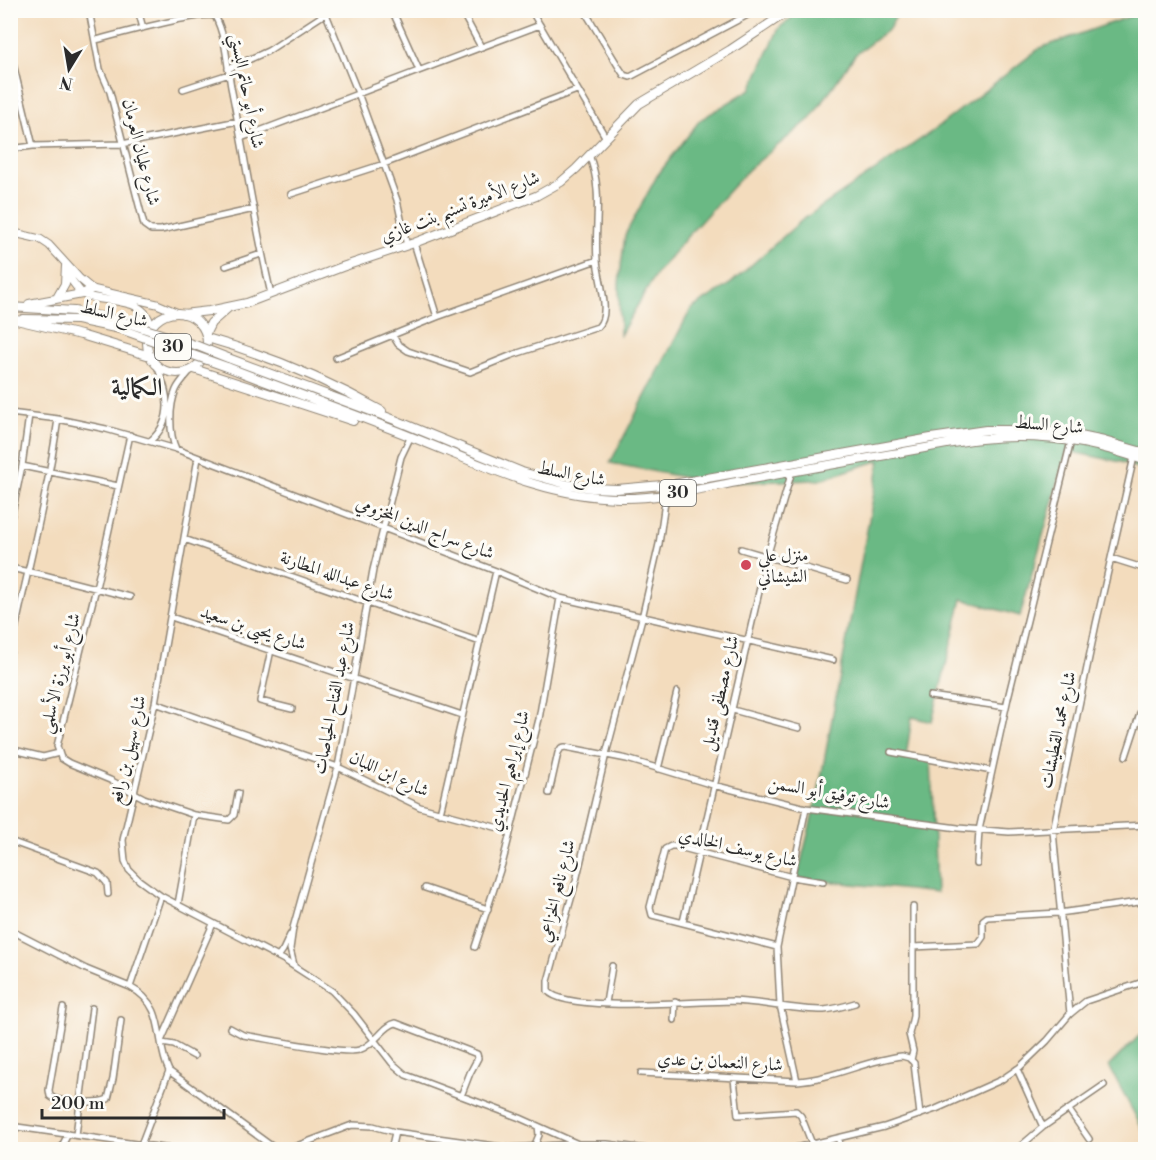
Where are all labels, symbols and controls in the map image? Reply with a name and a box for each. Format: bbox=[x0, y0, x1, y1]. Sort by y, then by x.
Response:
street label: شارع أبو حاتم البستي bbox=[220, 31, 271, 151]
north arrow bbox=[39, 39, 99, 99]
text: N bbox=[58, 72, 74, 94]
street label: شارع عليان العرمان bbox=[114, 96, 165, 209]
street label: شارع الأميرة تسنيم بنت غازي bbox=[376, 164, 545, 254]
street label: شارع السلط bbox=[77, 295, 150, 336]
road number: 30 bbox=[155, 334, 191, 360]
district label: الكمالية bbox=[111, 373, 163, 403]
street label: شارع السلط bbox=[1013, 411, 1085, 442]
street label: شارع السلط bbox=[534, 456, 607, 495]
road number: 30 bbox=[660, 480, 696, 506]
street label: شارع سراج الدين المخزومي bbox=[351, 491, 497, 569]
place label: منزل علي الشيشاني bbox=[758, 544, 808, 591]
street label: شارع عبدالله المطارنة bbox=[276, 546, 397, 609]
marker: منزل علي الشيشاني bbox=[739, 558, 753, 572]
street label: شارع يحيى بن سعيد bbox=[196, 600, 309, 659]
street label: شارع أبو برزة الأسلمي bbox=[32, 610, 91, 737]
street label: شارع عبد الفتاح الحياصات bbox=[308, 620, 364, 777]
street label: شارع مصطفى قنديل bbox=[696, 633, 747, 754]
street label: شارع محمد القطيشات bbox=[1034, 669, 1085, 791]
street label: شارع سهيل بن رافع bbox=[104, 693, 156, 808]
street label: شارع إبراهيم الحديدي bbox=[483, 708, 541, 835]
street label: شارع ابن اللبان bbox=[344, 745, 433, 805]
street label: شارع توفيق أبو السمن bbox=[766, 769, 892, 818]
street label: شارع يوسف الخالدي bbox=[676, 823, 800, 876]
street label: شارع نافع الخزاعي bbox=[533, 837, 585, 946]
street label: شارع النعمان بن عدي bbox=[656, 1047, 783, 1080]
scale bar bbox=[42, 1082, 224, 1120]
text: 200 m bbox=[51, 1092, 105, 1115]

